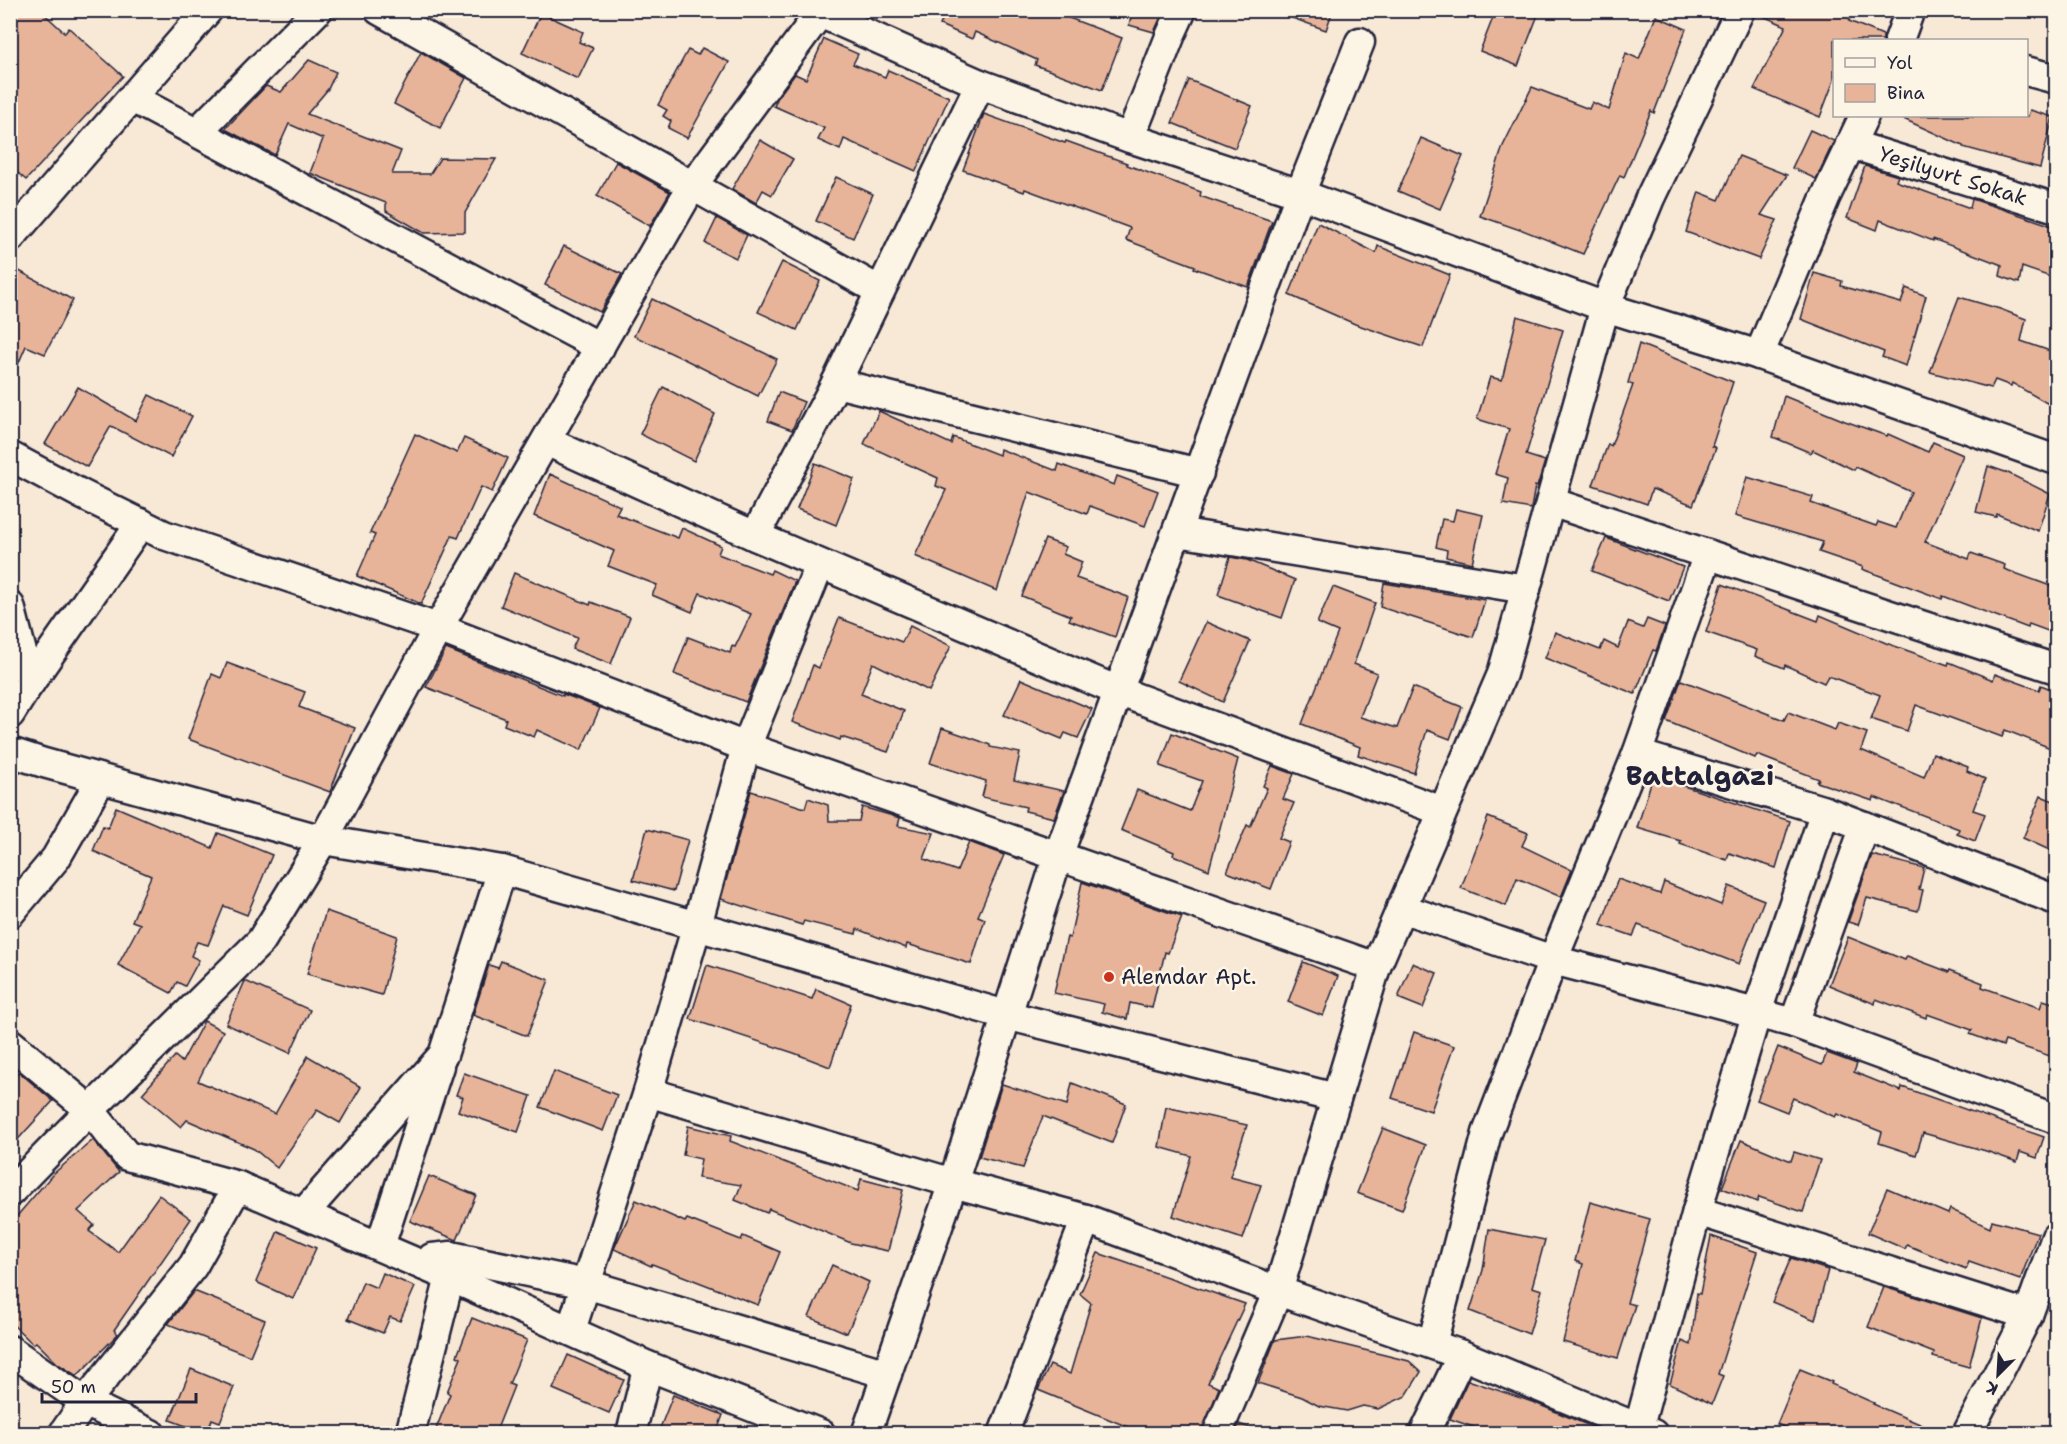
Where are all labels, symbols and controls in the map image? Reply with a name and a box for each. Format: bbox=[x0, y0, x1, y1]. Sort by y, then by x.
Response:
legend bbox=[1833, 39, 2028, 117]
text: Yol bbox=[1887, 51, 1913, 75]
text: Bina bbox=[1887, 81, 1925, 105]
street label: Yeşilyurt Sokak bbox=[1876, 140, 2031, 212]
district label: Battalgazi bbox=[1626, 757, 1774, 794]
place label: Alemdar Apt. bbox=[1121, 963, 1256, 991]
marker: Alemdar Apt. bbox=[1102, 970, 1116, 984]
north arrow bbox=[1968, 1345, 2028, 1405]
scale bar bbox=[42, 1366, 196, 1404]
text: 50 m bbox=[51, 1375, 96, 1399]
text: K bbox=[1983, 1376, 2001, 1400]

